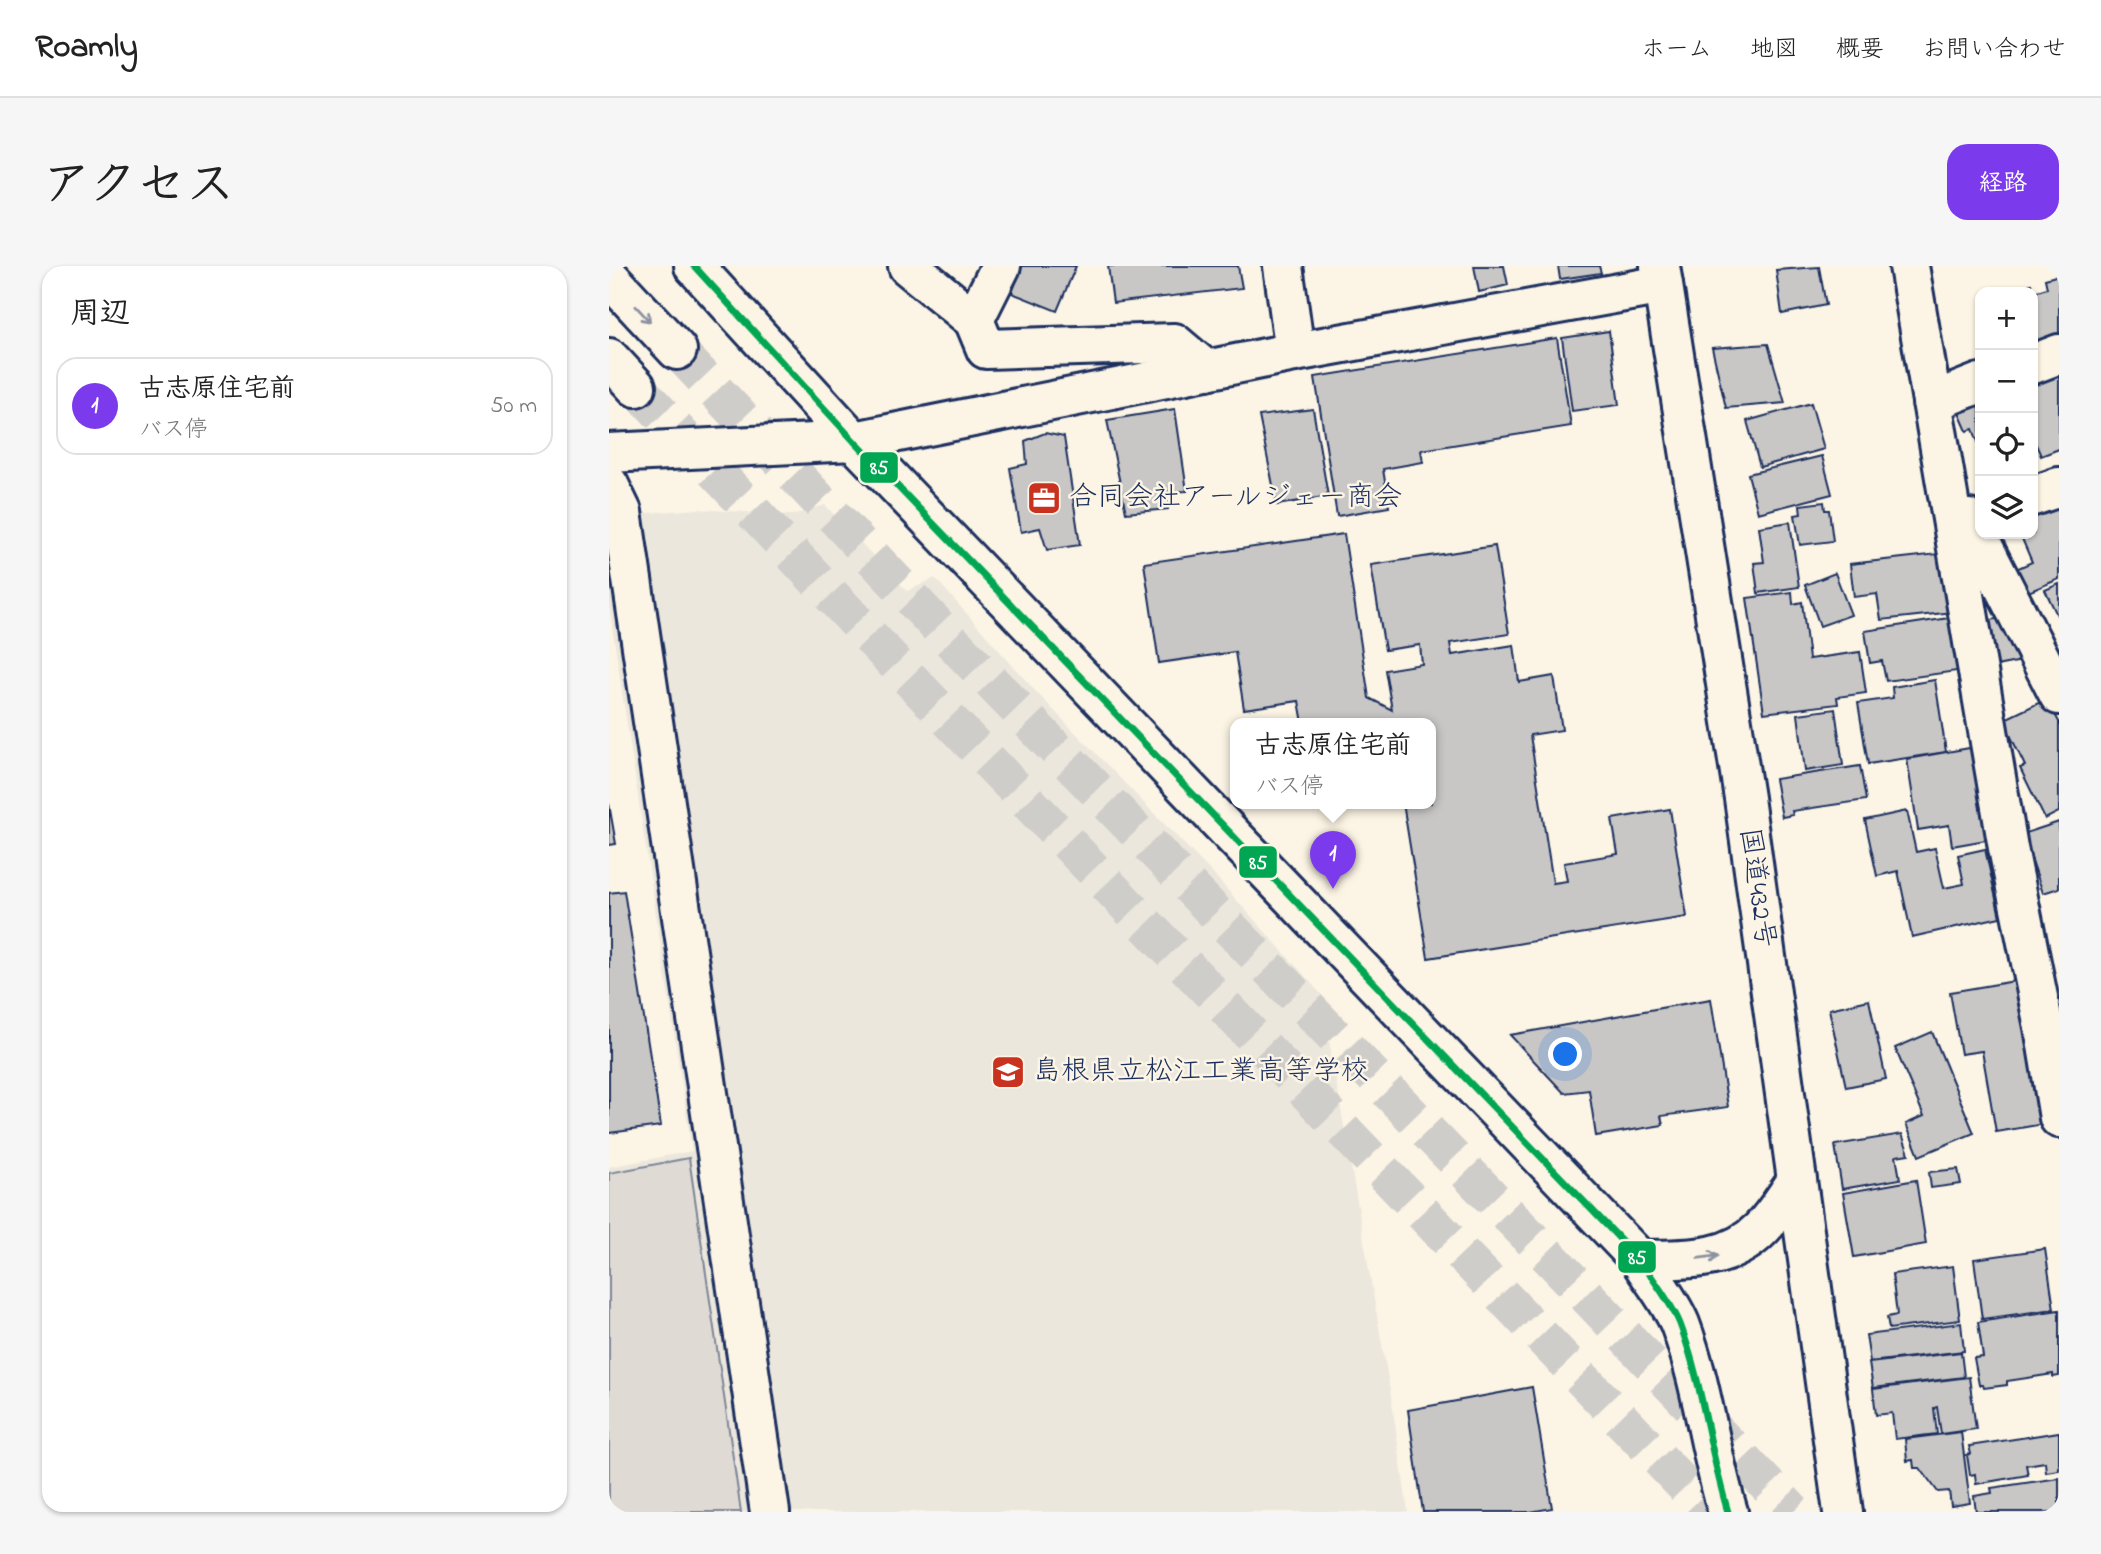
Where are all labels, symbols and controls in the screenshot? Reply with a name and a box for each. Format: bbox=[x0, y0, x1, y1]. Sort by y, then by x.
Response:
text: Roamly bbox=[35, 24, 138, 72]
text: ホーム bbox=[1641, 33, 1712, 68]
text: 地図 bbox=[1750, 33, 1798, 68]
text: 概要 bbox=[1836, 33, 1884, 68]
text: お問い合わせ bbox=[1922, 33, 2066, 68]
button: 経路 bbox=[1947, 144, 2059, 220]
text: アクセス bbox=[42, 151, 235, 223]
map controls bbox=[1975, 287, 2038, 539]
button: + bbox=[1975, 287, 2038, 350]
text: 周辺 bbox=[70, 293, 130, 337]
one-way arrow bbox=[635, 305, 651, 323]
button: − bbox=[1975, 350, 2038, 413]
text: 古志原住宅前 bbox=[139, 371, 295, 409]
text: 1 bbox=[91, 390, 99, 423]
text: 50 m bbox=[490, 390, 537, 423]
button: locate bbox=[1975, 413, 2038, 476]
text: バス停 bbox=[139, 414, 208, 447]
line badge: 85 bbox=[859, 451, 899, 484]
text: 85 bbox=[869, 456, 888, 483]
button: layers bbox=[1975, 476, 2038, 539]
place label: 合同会社アールジェー商会 bbox=[1069, 478, 1402, 519]
office icon: 合同会社アールジェー商会 bbox=[1025, 479, 1063, 517]
popup bbox=[1230, 718, 1436, 809]
text: 古志原住宅前 bbox=[1255, 728, 1411, 766]
text: バス停 bbox=[1255, 771, 1324, 804]
street label: 国道432号 bbox=[1727, 825, 1785, 951]
pin: 1 bbox=[1310, 831, 1356, 889]
line badge: 85 bbox=[1238, 845, 1278, 879]
text: 85 bbox=[1248, 851, 1267, 878]
your location bbox=[1548, 1037, 1582, 1071]
place label: 島根県立松江工業高等学校 bbox=[1033, 1052, 1369, 1093]
school or university icon: 島根県立松江工業高等学校 bbox=[989, 1053, 1027, 1091]
line badge: 85 bbox=[1617, 1240, 1657, 1274]
text: 85 bbox=[1627, 1246, 1646, 1273]
one-way arrow bbox=[1696, 1250, 1719, 1263]

